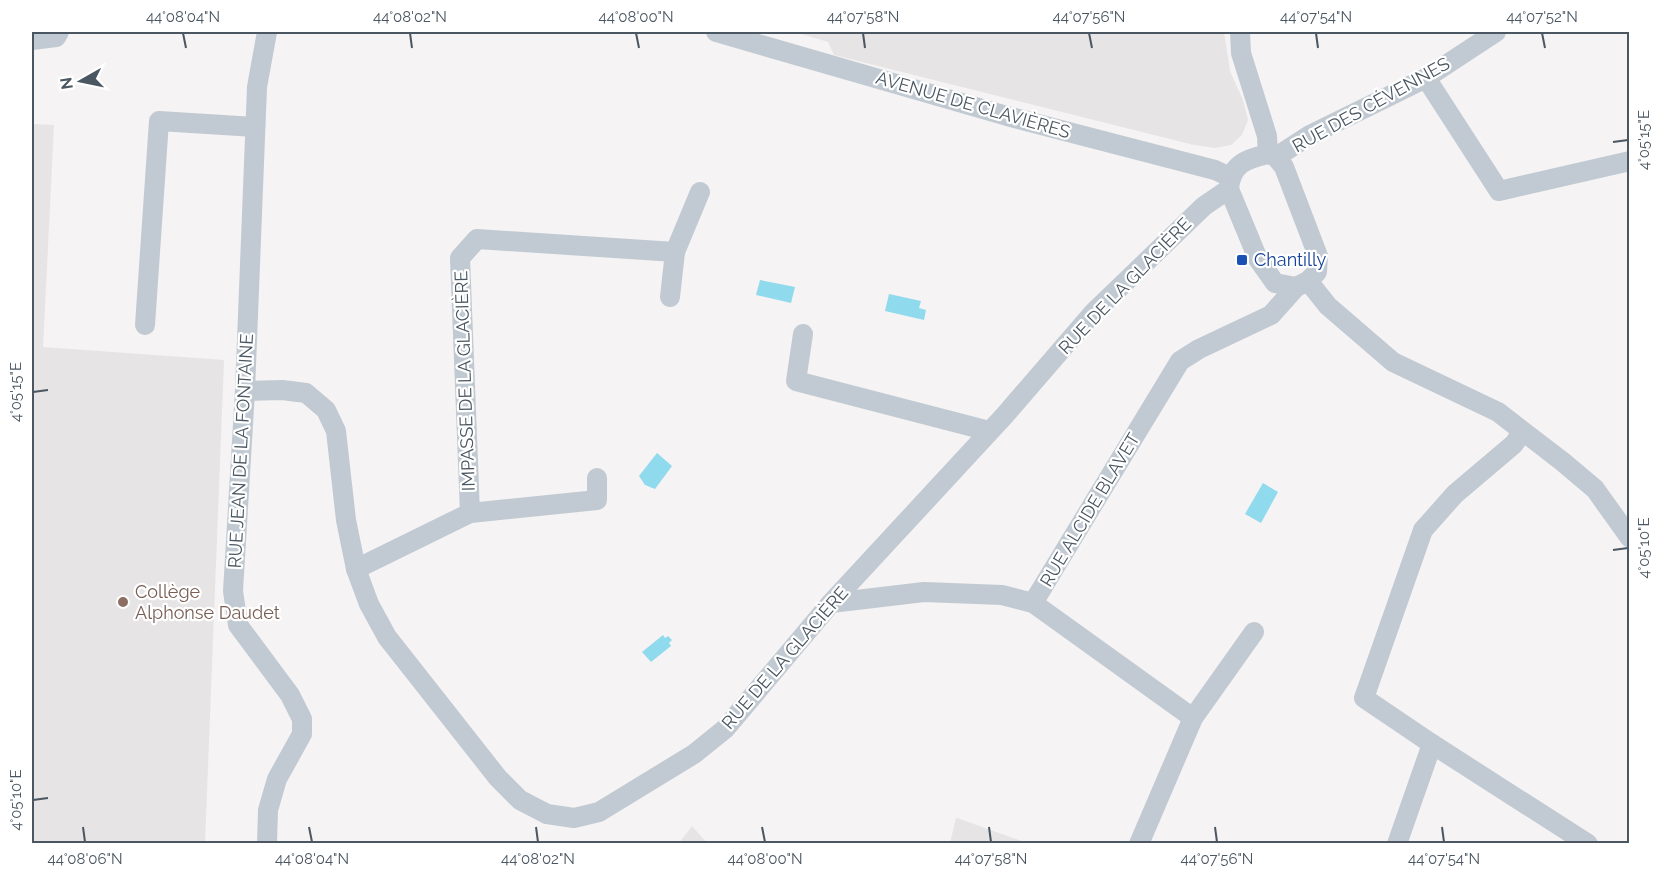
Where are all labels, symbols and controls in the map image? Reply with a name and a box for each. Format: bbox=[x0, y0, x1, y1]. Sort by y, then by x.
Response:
text: 44°08'04"N bbox=[146, 8, 220, 26]
text: 44°08'02"N bbox=[373, 8, 447, 26]
text: 44°08'00"N bbox=[598, 8, 674, 26]
text: 44°07'58"N bbox=[827, 8, 899, 26]
text: 44°07'56"N bbox=[1053, 8, 1125, 26]
text: 44°07'54"N bbox=[1280, 8, 1352, 26]
text: 44°07'52"N bbox=[1506, 8, 1578, 26]
north arrow bbox=[51, 51, 111, 111]
street label: RUE DES CÉVENNES bbox=[1288, 52, 1453, 156]
street label: AVENUE DE CLAVIÈRES bbox=[874, 66, 1073, 142]
text: N bbox=[56, 76, 77, 91]
text: 4°05'15"E bbox=[1635, 110, 1653, 170]
street label: RUE DE LA GLACIÈRE bbox=[1053, 212, 1195, 358]
place label: Chantilly bbox=[1254, 249, 1327, 270]
marker: Chantilly bbox=[1235, 253, 1249, 267]
street label: IMPASSE DE LA GLACIÈRE bbox=[449, 270, 479, 492]
street label: RUE JEAN DE LA FONTAINE bbox=[224, 333, 257, 569]
text: 4°05'15"E bbox=[7, 362, 25, 422]
street label: RUE ALCIDE BLAVET bbox=[1035, 429, 1144, 590]
text: 4°05'10"E bbox=[1635, 517, 1653, 579]
place label: Collège Alphonse Daudet bbox=[135, 581, 280, 623]
street label: RUE DE LA GLACIÈRE bbox=[716, 582, 852, 733]
marker: Collège Alphonse Daudet bbox=[116, 595, 130, 609]
text: 4°05'10"E bbox=[7, 769, 25, 831]
text: 44°08'06"N bbox=[47, 850, 123, 868]
text: 44°08'04"N bbox=[275, 850, 349, 868]
text: 44°08'02"N bbox=[501, 850, 575, 868]
text: 44°08'00"N bbox=[727, 850, 803, 868]
text: 44°07'58"N bbox=[955, 850, 1027, 868]
text: 44°07'56"N bbox=[1181, 850, 1253, 868]
text: 44°07'54"N bbox=[1408, 850, 1480, 868]

